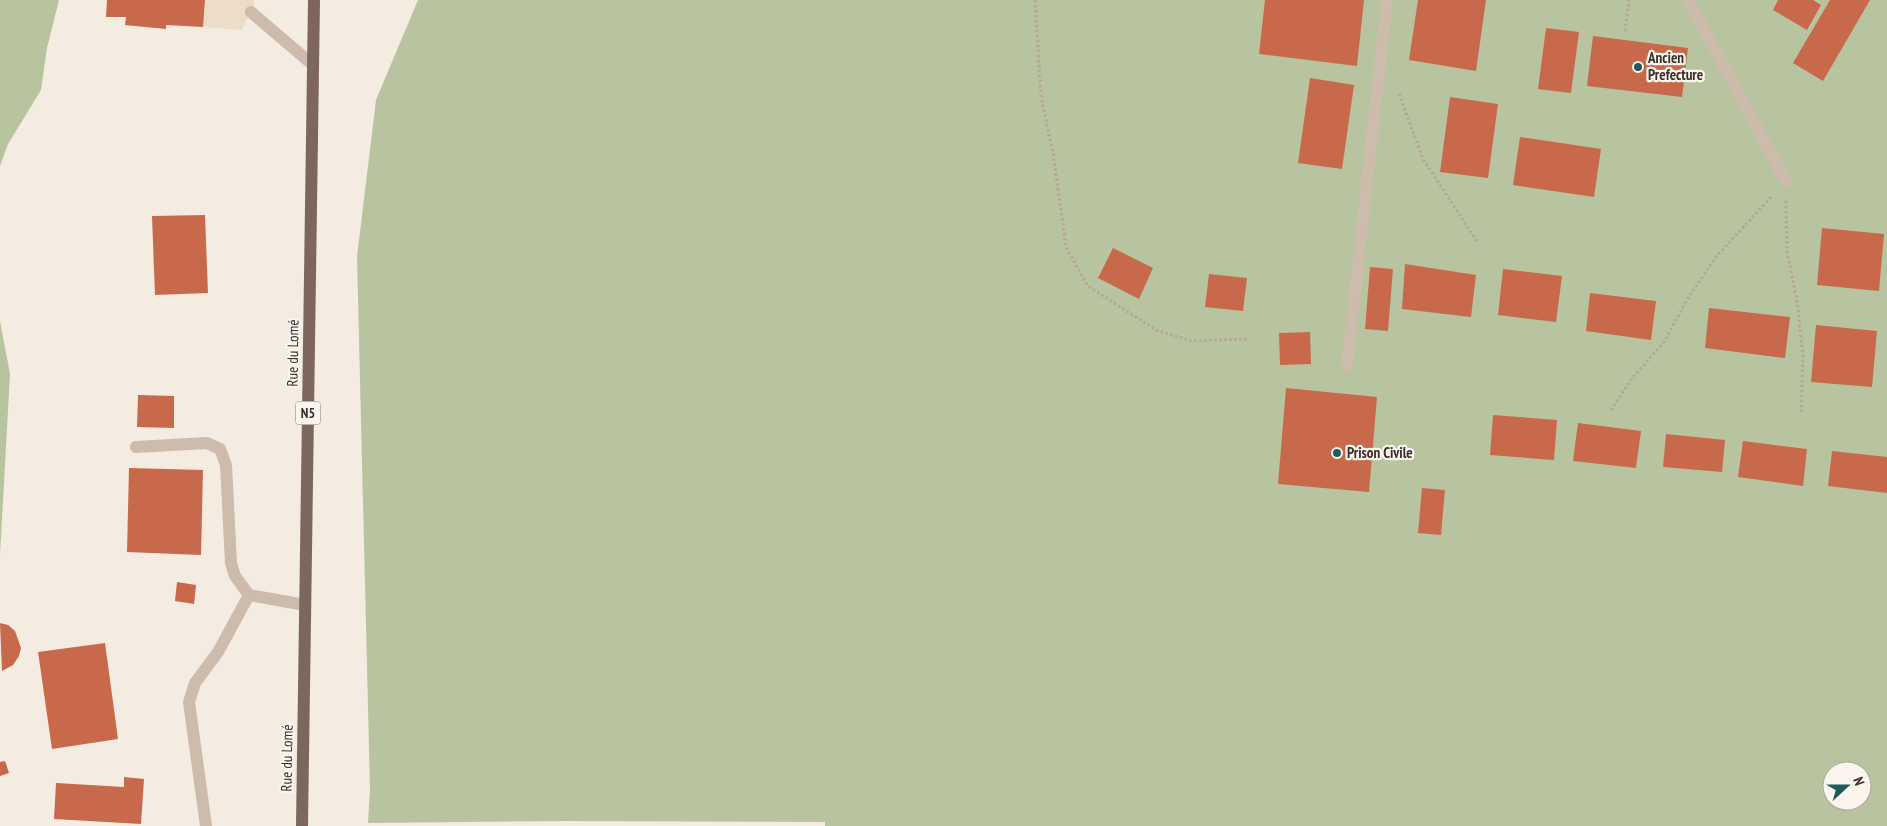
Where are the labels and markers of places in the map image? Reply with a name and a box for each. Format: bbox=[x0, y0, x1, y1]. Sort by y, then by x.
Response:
place label: Ancien Prefecture bbox=[1647, 48, 1703, 84]
marker: Ancien Prefecture bbox=[1632, 61, 1644, 73]
place label: Prison Civile bbox=[1347, 443, 1413, 462]
marker: Prison Civile bbox=[1331, 447, 1343, 459]

